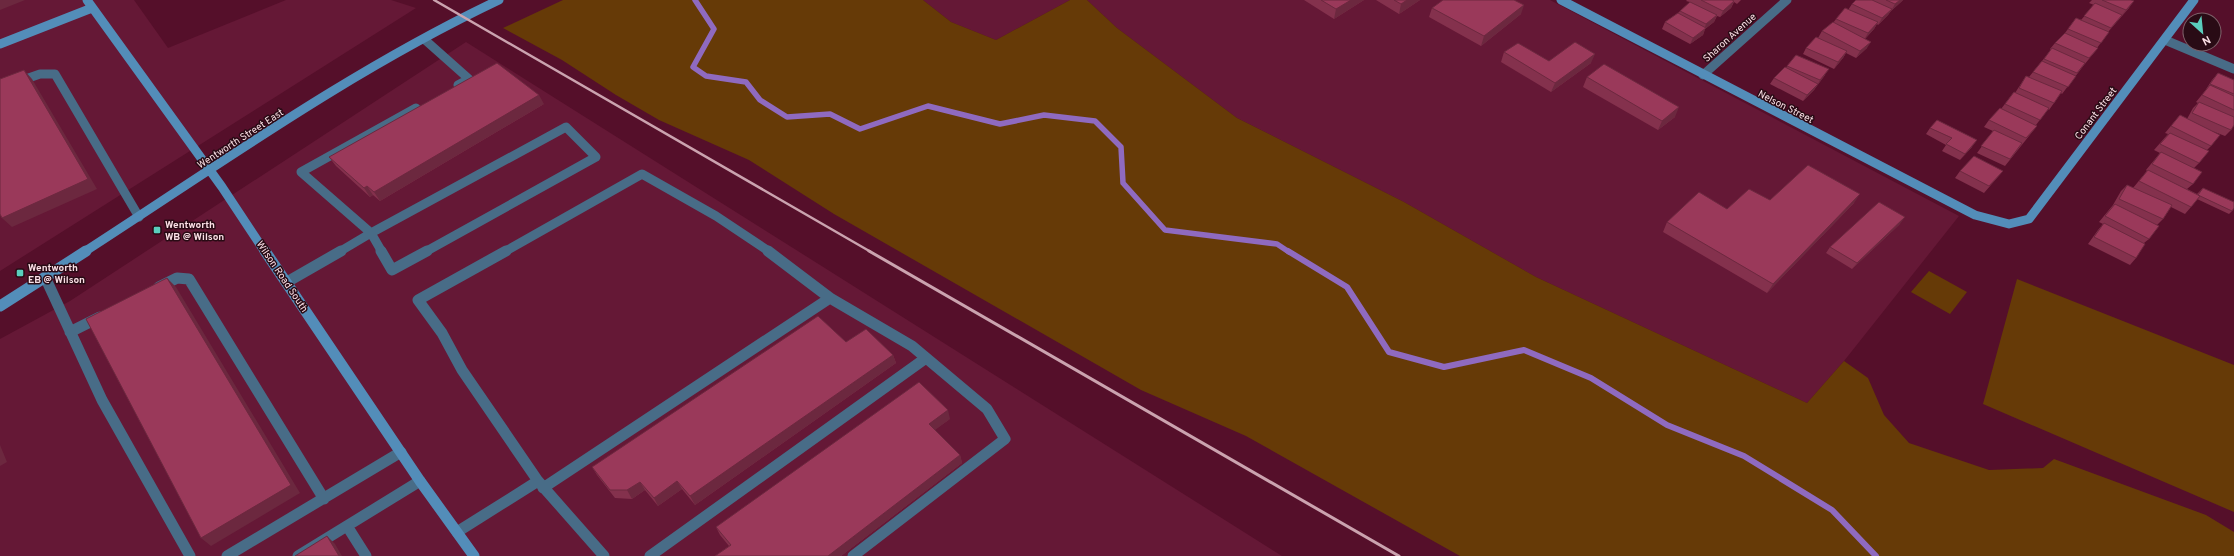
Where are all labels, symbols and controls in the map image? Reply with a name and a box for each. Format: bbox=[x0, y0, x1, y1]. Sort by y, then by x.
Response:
street label: Sharon Avenue bbox=[1701, 11, 1759, 65]
north arrow bbox=[2182, 12, 2222, 52]
text: N bbox=[2199, 32, 2213, 48]
street label: Conant Street bbox=[2072, 85, 2120, 143]
street label: Nelson Street bbox=[1755, 88, 1816, 127]
street label: Wentworth Street East bbox=[195, 106, 287, 172]
place label: Wentworth WB @ Wilson bbox=[165, 219, 224, 244]
marker: Wentworth WB @ Wilson bbox=[152, 225, 162, 235]
street label: Wilson Road South bbox=[253, 239, 310, 315]
place label: Wentworth EB @ Wilson bbox=[28, 262, 85, 287]
marker: Wentworth EB @ Wilson bbox=[15, 268, 25, 278]

